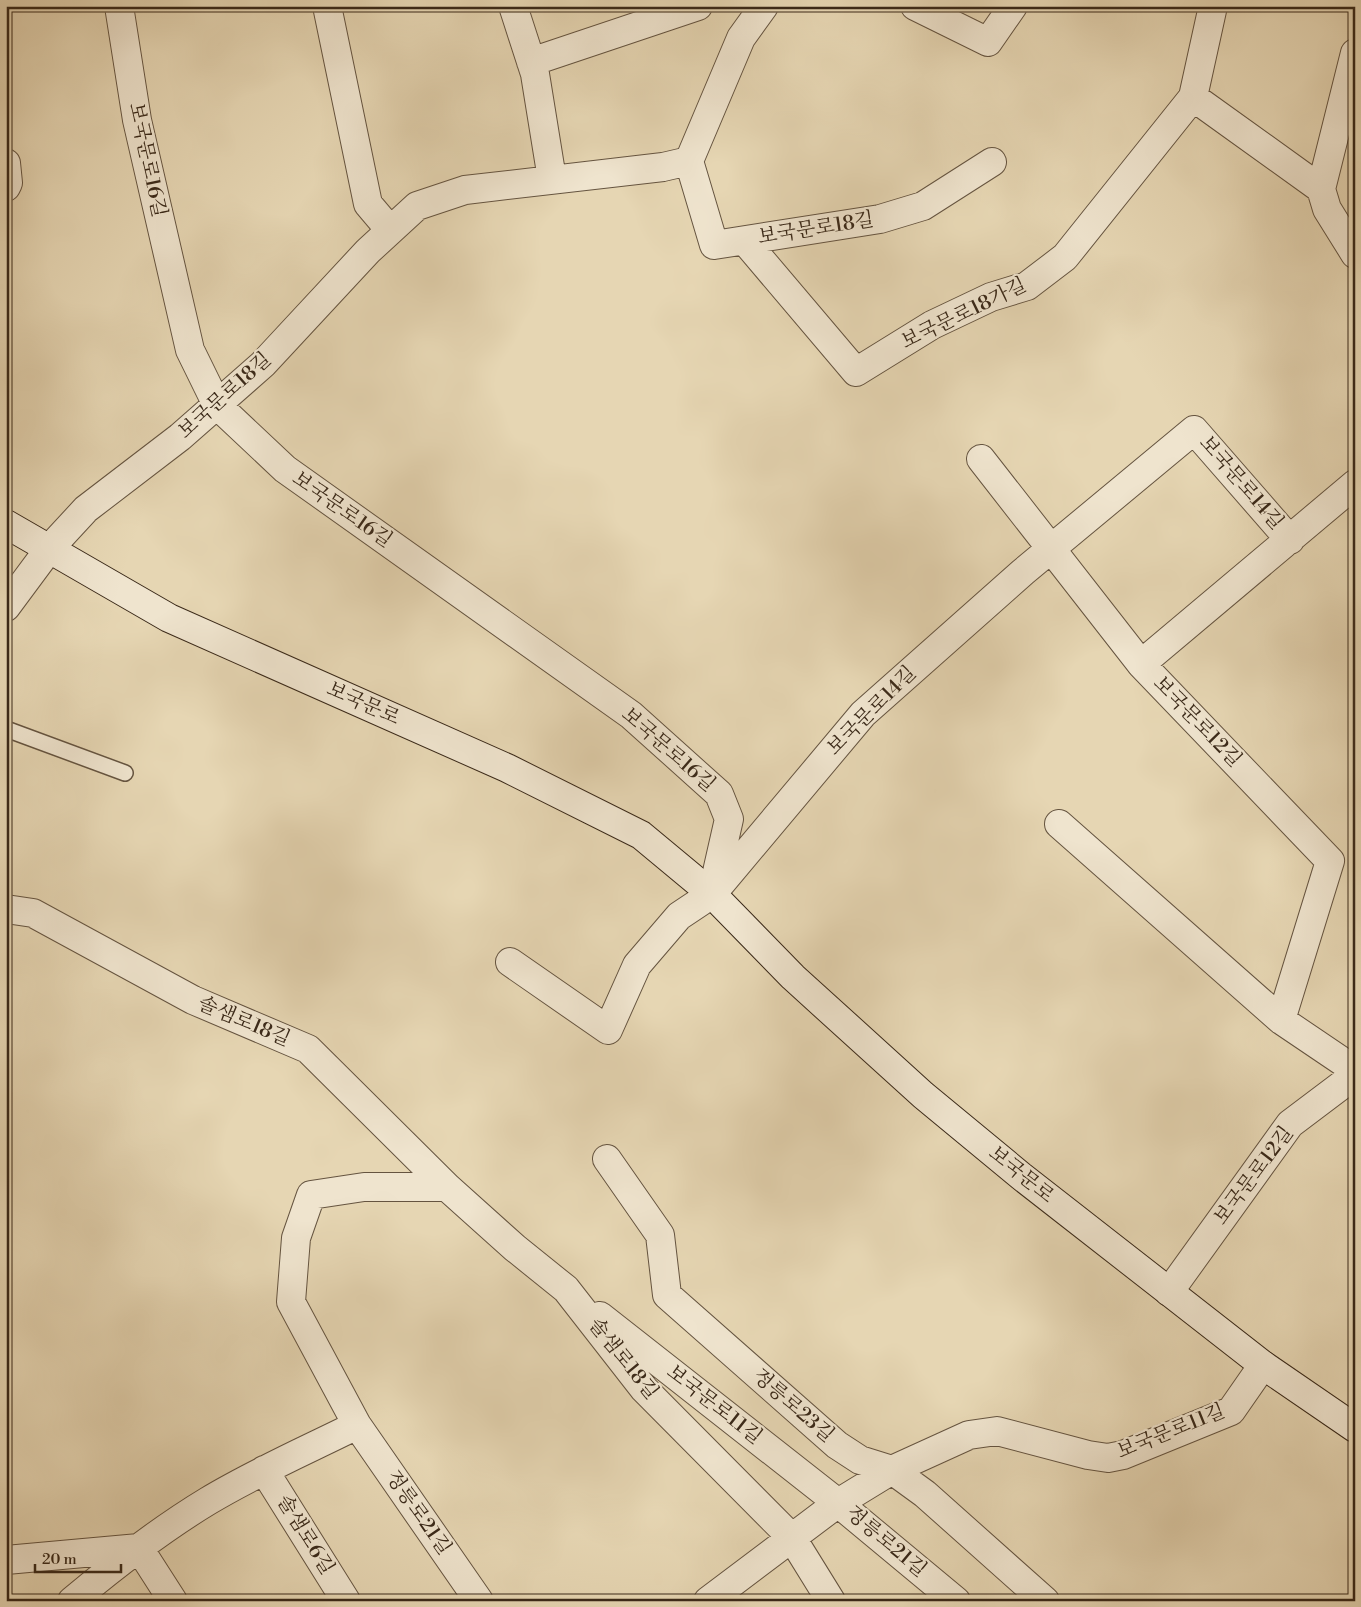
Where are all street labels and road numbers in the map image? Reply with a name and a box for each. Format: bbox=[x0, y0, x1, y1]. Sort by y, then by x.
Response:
street label: 보국문로16길 bbox=[123, 100, 171, 220]
street label: 보국문로18길 bbox=[756, 207, 876, 251]
street label: 보국문로18가길 bbox=[897, 273, 1031, 355]
street label: 보국문로18길 bbox=[173, 348, 277, 444]
street label: 보국문로14길 bbox=[1193, 431, 1289, 535]
street label: 보국문로16길 bbox=[287, 466, 397, 554]
street label: 보국문로14길 bbox=[822, 661, 922, 761]
street label: 보국문로12길 bbox=[1147, 671, 1247, 773]
street label: 보국문로 bbox=[323, 677, 403, 731]
street label: 보국문로16길 bbox=[616, 702, 720, 798]
street label: 솔샘로18길 bbox=[194, 991, 294, 1053]
street label: 보국문로12길 bbox=[1209, 1122, 1299, 1230]
street label: 보국문로 bbox=[983, 1141, 1059, 1209]
street label: 솔샘로18길 bbox=[583, 1313, 663, 1405]
street label: 보국문로11길 bbox=[661, 1360, 767, 1450]
street label: 정릉로23길 bbox=[747, 1364, 839, 1448]
street label: 보국문로11길 bbox=[1113, 1399, 1229, 1465]
street label: 정릉로21길 bbox=[380, 1466, 456, 1560]
street label: 솔샘로6길 bbox=[271, 1490, 339, 1580]
street label: 정릉로21길 bbox=[841, 1501, 931, 1583]

